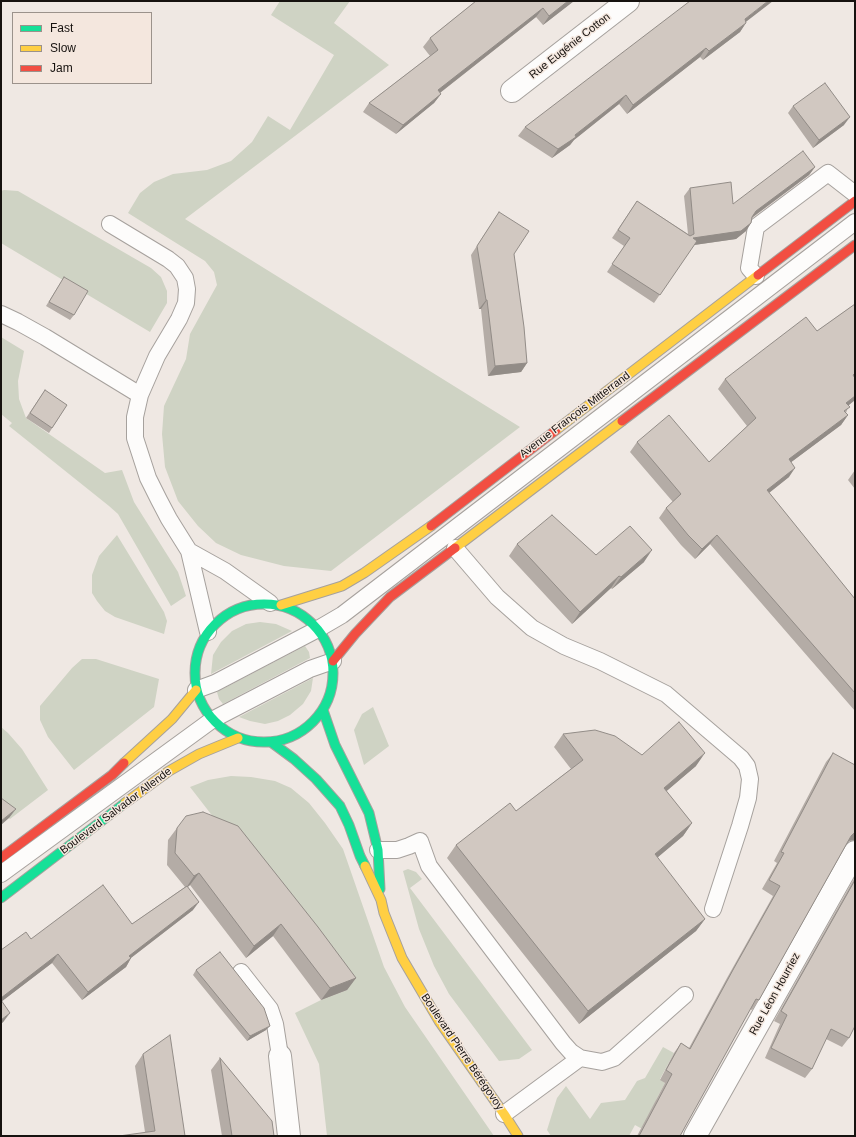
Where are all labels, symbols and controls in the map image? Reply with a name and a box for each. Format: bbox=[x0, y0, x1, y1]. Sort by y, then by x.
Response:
street label: Rue Eugénie Cotton bbox=[527, 10, 613, 82]
legend bbox=[12, 12, 152, 84]
text: Fast bbox=[50, 21, 73, 35]
text: Slow bbox=[50, 41, 76, 55]
text: Jam bbox=[50, 61, 73, 75]
street label: Avenue François Mitterrand bbox=[517, 369, 633, 461]
street label: Boulevard Salvador Allende bbox=[58, 765, 174, 857]
street label: Rue Léon Hourriez bbox=[747, 950, 803, 1038]
street label: Boulevard Pierre Bérégovoy bbox=[418, 991, 506, 1113]

